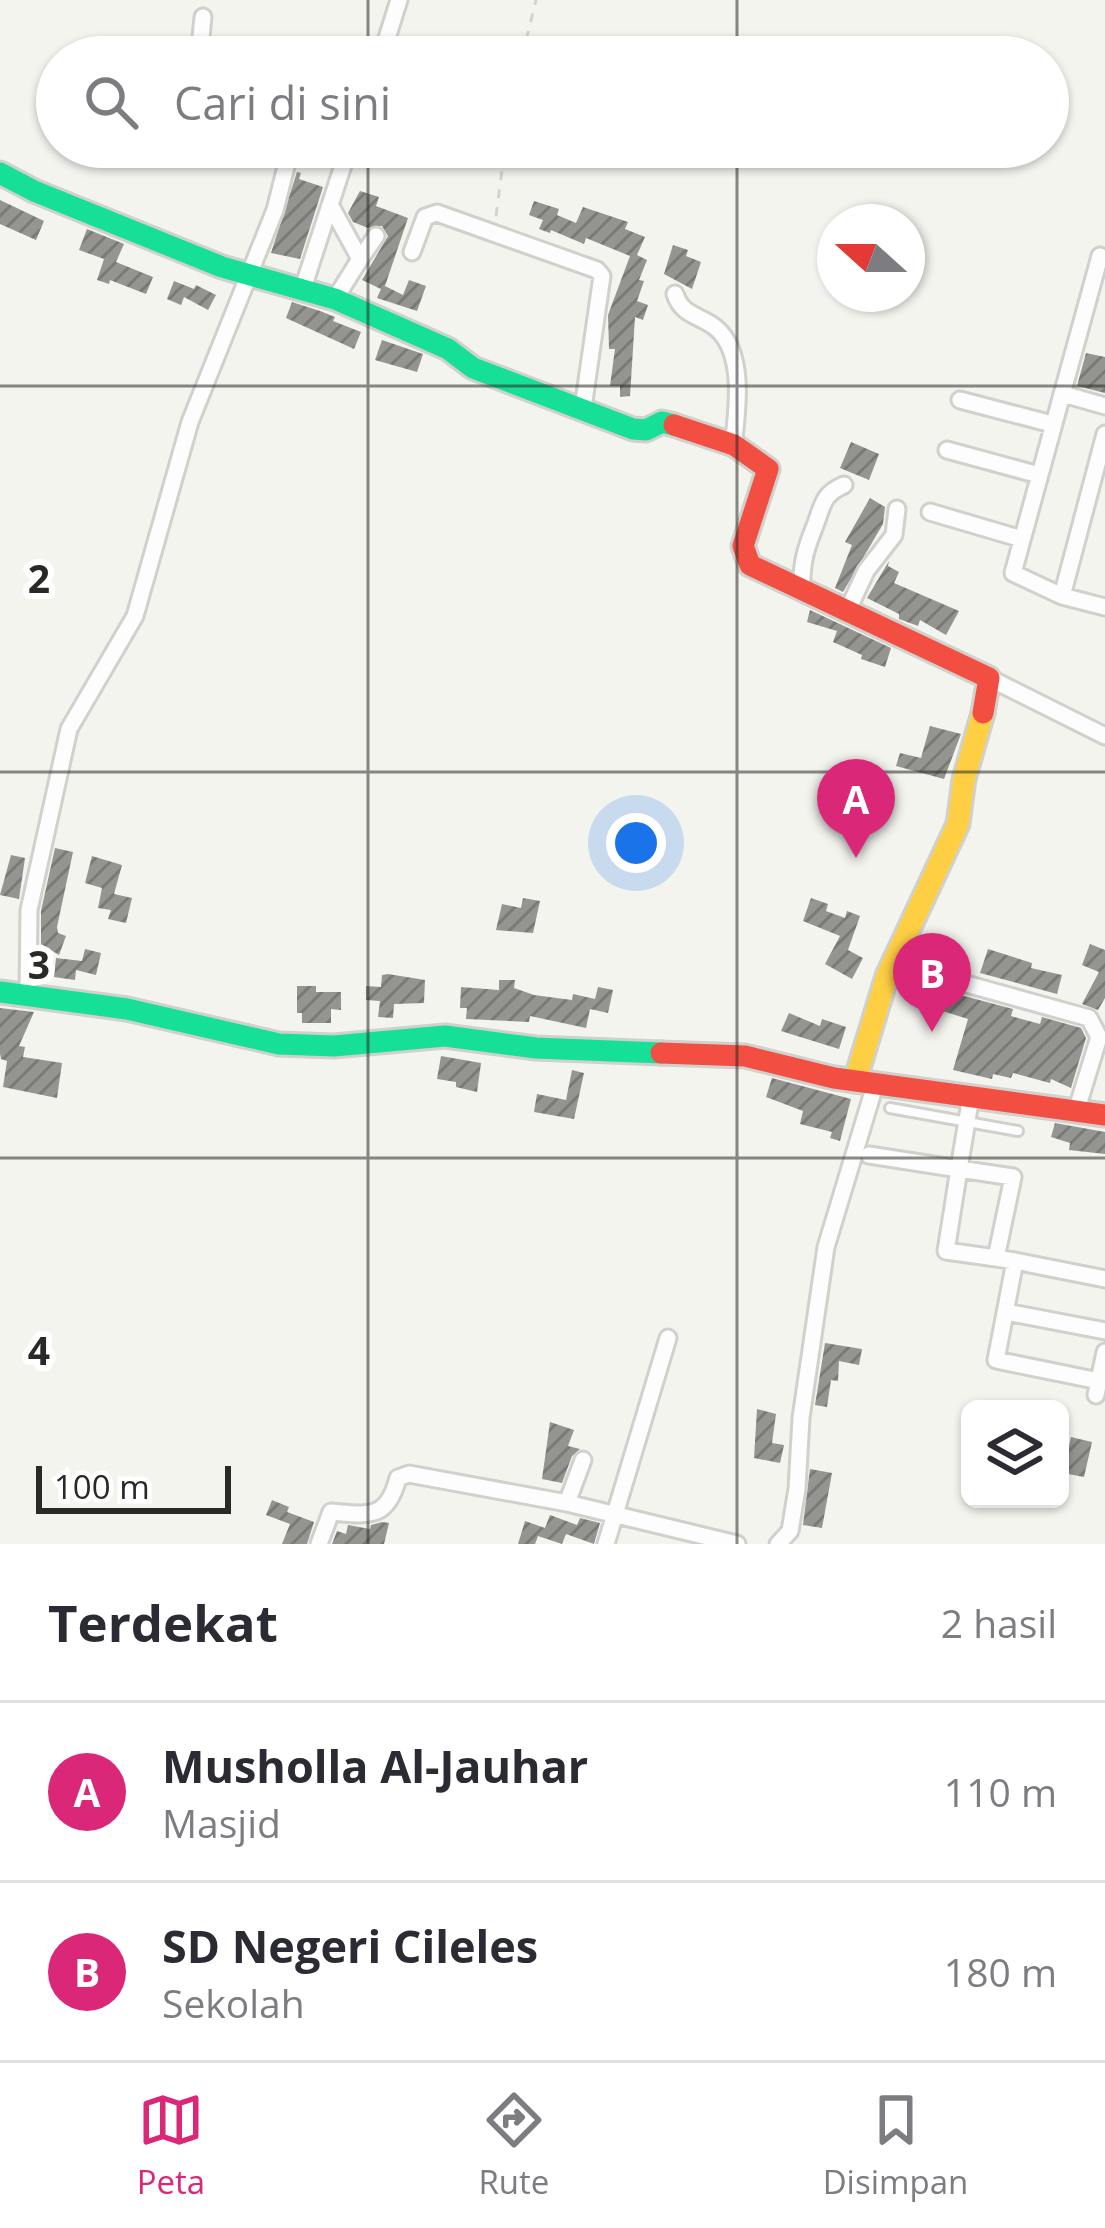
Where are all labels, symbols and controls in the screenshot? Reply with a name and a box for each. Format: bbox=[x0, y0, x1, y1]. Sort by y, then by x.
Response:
search box bbox=[36, 36, 1069, 168]
icon: search bbox=[78, 69, 144, 135]
text: Cari di sini bbox=[174, 72, 391, 133]
north arrow bbox=[817, 204, 925, 312]
text: 2 bbox=[28, 551, 50, 604]
pin: A bbox=[817, 759, 895, 858]
your location bbox=[606, 813, 666, 873]
pin: B bbox=[893, 933, 971, 1032]
text: 3 bbox=[28, 937, 50, 990]
text: 4 bbox=[28, 1323, 50, 1376]
map controls bbox=[961, 1400, 1069, 1508]
button: layers bbox=[961, 1400, 1069, 1508]
scale bar bbox=[36, 1460, 231, 1513]
text: 100 m bbox=[54, 1464, 150, 1509]
text: Terdekat bbox=[48, 1587, 278, 1657]
text: 2 hasil bbox=[941, 1596, 1057, 1649]
text: Musholla Al-Jauhar bbox=[162, 1735, 588, 1796]
text: A bbox=[74, 1765, 100, 1818]
text: 110 m bbox=[944, 1765, 1057, 1818]
text: Masjid bbox=[162, 1796, 281, 1849]
text: SD Negeri Cileles bbox=[162, 1915, 538, 1976]
text: B bbox=[74, 1945, 100, 1998]
text: 180 m bbox=[944, 1945, 1057, 1998]
text: Sekolah bbox=[162, 1976, 305, 2029]
tab: Peta bbox=[137, 2087, 205, 2204]
tab: Rute bbox=[478, 2087, 549, 2204]
tab: Disimpan bbox=[823, 2087, 968, 2204]

